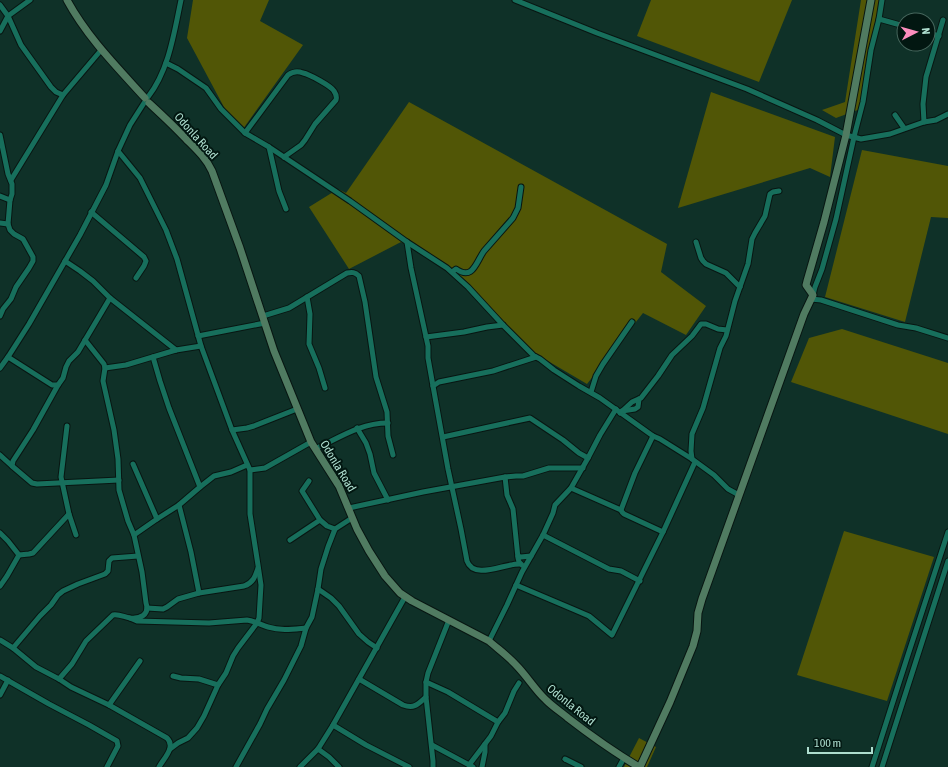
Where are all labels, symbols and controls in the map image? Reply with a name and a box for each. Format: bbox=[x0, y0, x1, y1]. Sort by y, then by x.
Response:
north arrow bbox=[896, 12, 936, 52]
text: N bbox=[920, 27, 932, 35]
street label: Odonla Road bbox=[172, 110, 220, 162]
street label: Odonla Road bbox=[317, 438, 359, 494]
street label: Odonla Road bbox=[544, 681, 598, 729]
scale bar bbox=[808, 729, 872, 755]
text: 100 m bbox=[814, 736, 841, 750]

